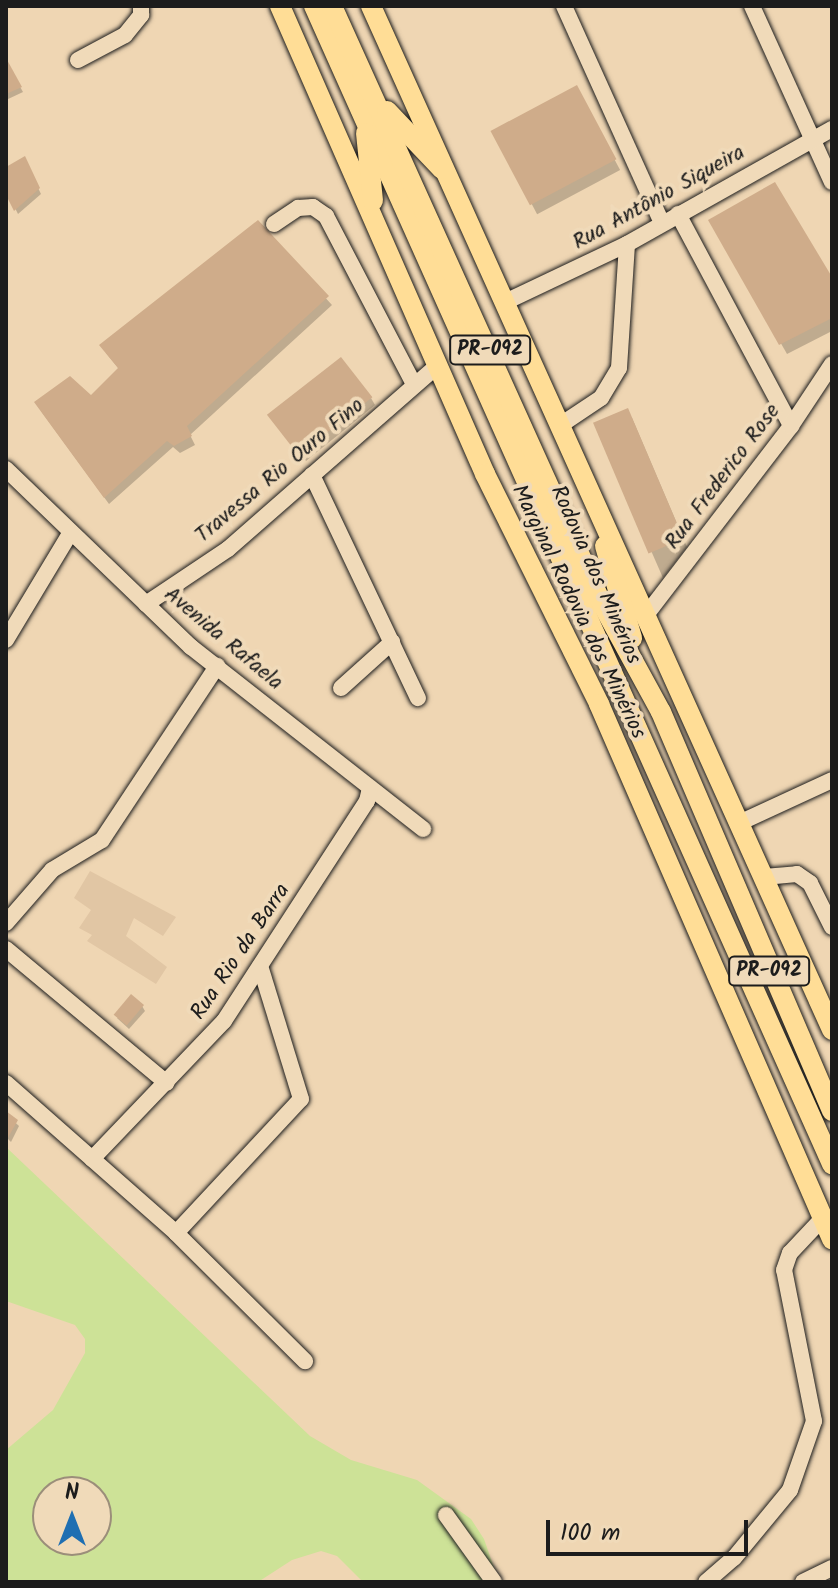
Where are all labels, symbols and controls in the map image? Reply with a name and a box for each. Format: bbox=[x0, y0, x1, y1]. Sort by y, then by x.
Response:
street label: Rua Antônio Siqueira bbox=[568, 140, 750, 256]
road number: PR-092 bbox=[448, 334, 532, 366]
street label: Travessa Rio Ouro Fino bbox=[190, 393, 370, 549]
street label: Rua Frederico Rose bbox=[660, 399, 786, 555]
street label: Marginal Rodovia dos Minérios bbox=[505, 481, 651, 743]
street label: Rodovia dos Minérios bbox=[544, 482, 646, 668]
street label: Avenida Rafaela bbox=[158, 582, 288, 696]
street label: Rua Rio da Barra bbox=[186, 879, 296, 1025]
road number: PR-092 bbox=[727, 955, 811, 987]
north arrow bbox=[32, 1476, 112, 1556]
text: N bbox=[65, 1476, 79, 1511]
scale bar bbox=[550, 1504, 752, 1554]
text: 100 m bbox=[560, 1514, 620, 1553]

